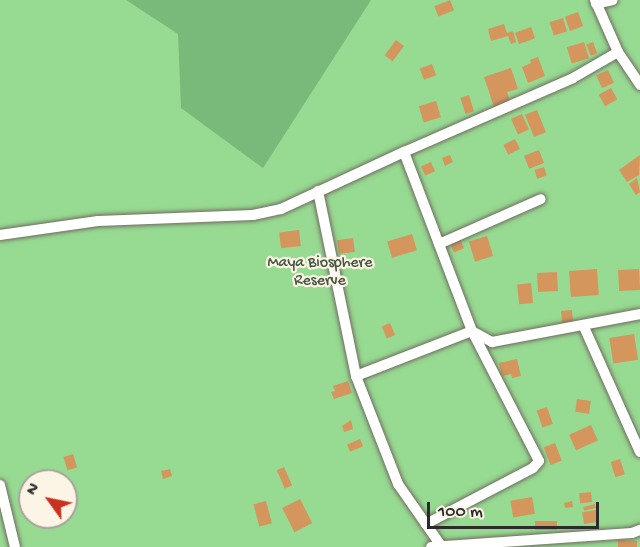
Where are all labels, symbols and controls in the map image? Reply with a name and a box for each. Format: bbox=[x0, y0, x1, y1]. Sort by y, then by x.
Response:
park label: Maya Biosphere Reserve bbox=[267, 254, 373, 292]
north arrow bbox=[18, 469, 78, 529]
text: N bbox=[23, 480, 45, 500]
scale bar bbox=[430, 490, 602, 528]
text: 100 m bbox=[438, 502, 483, 523]

